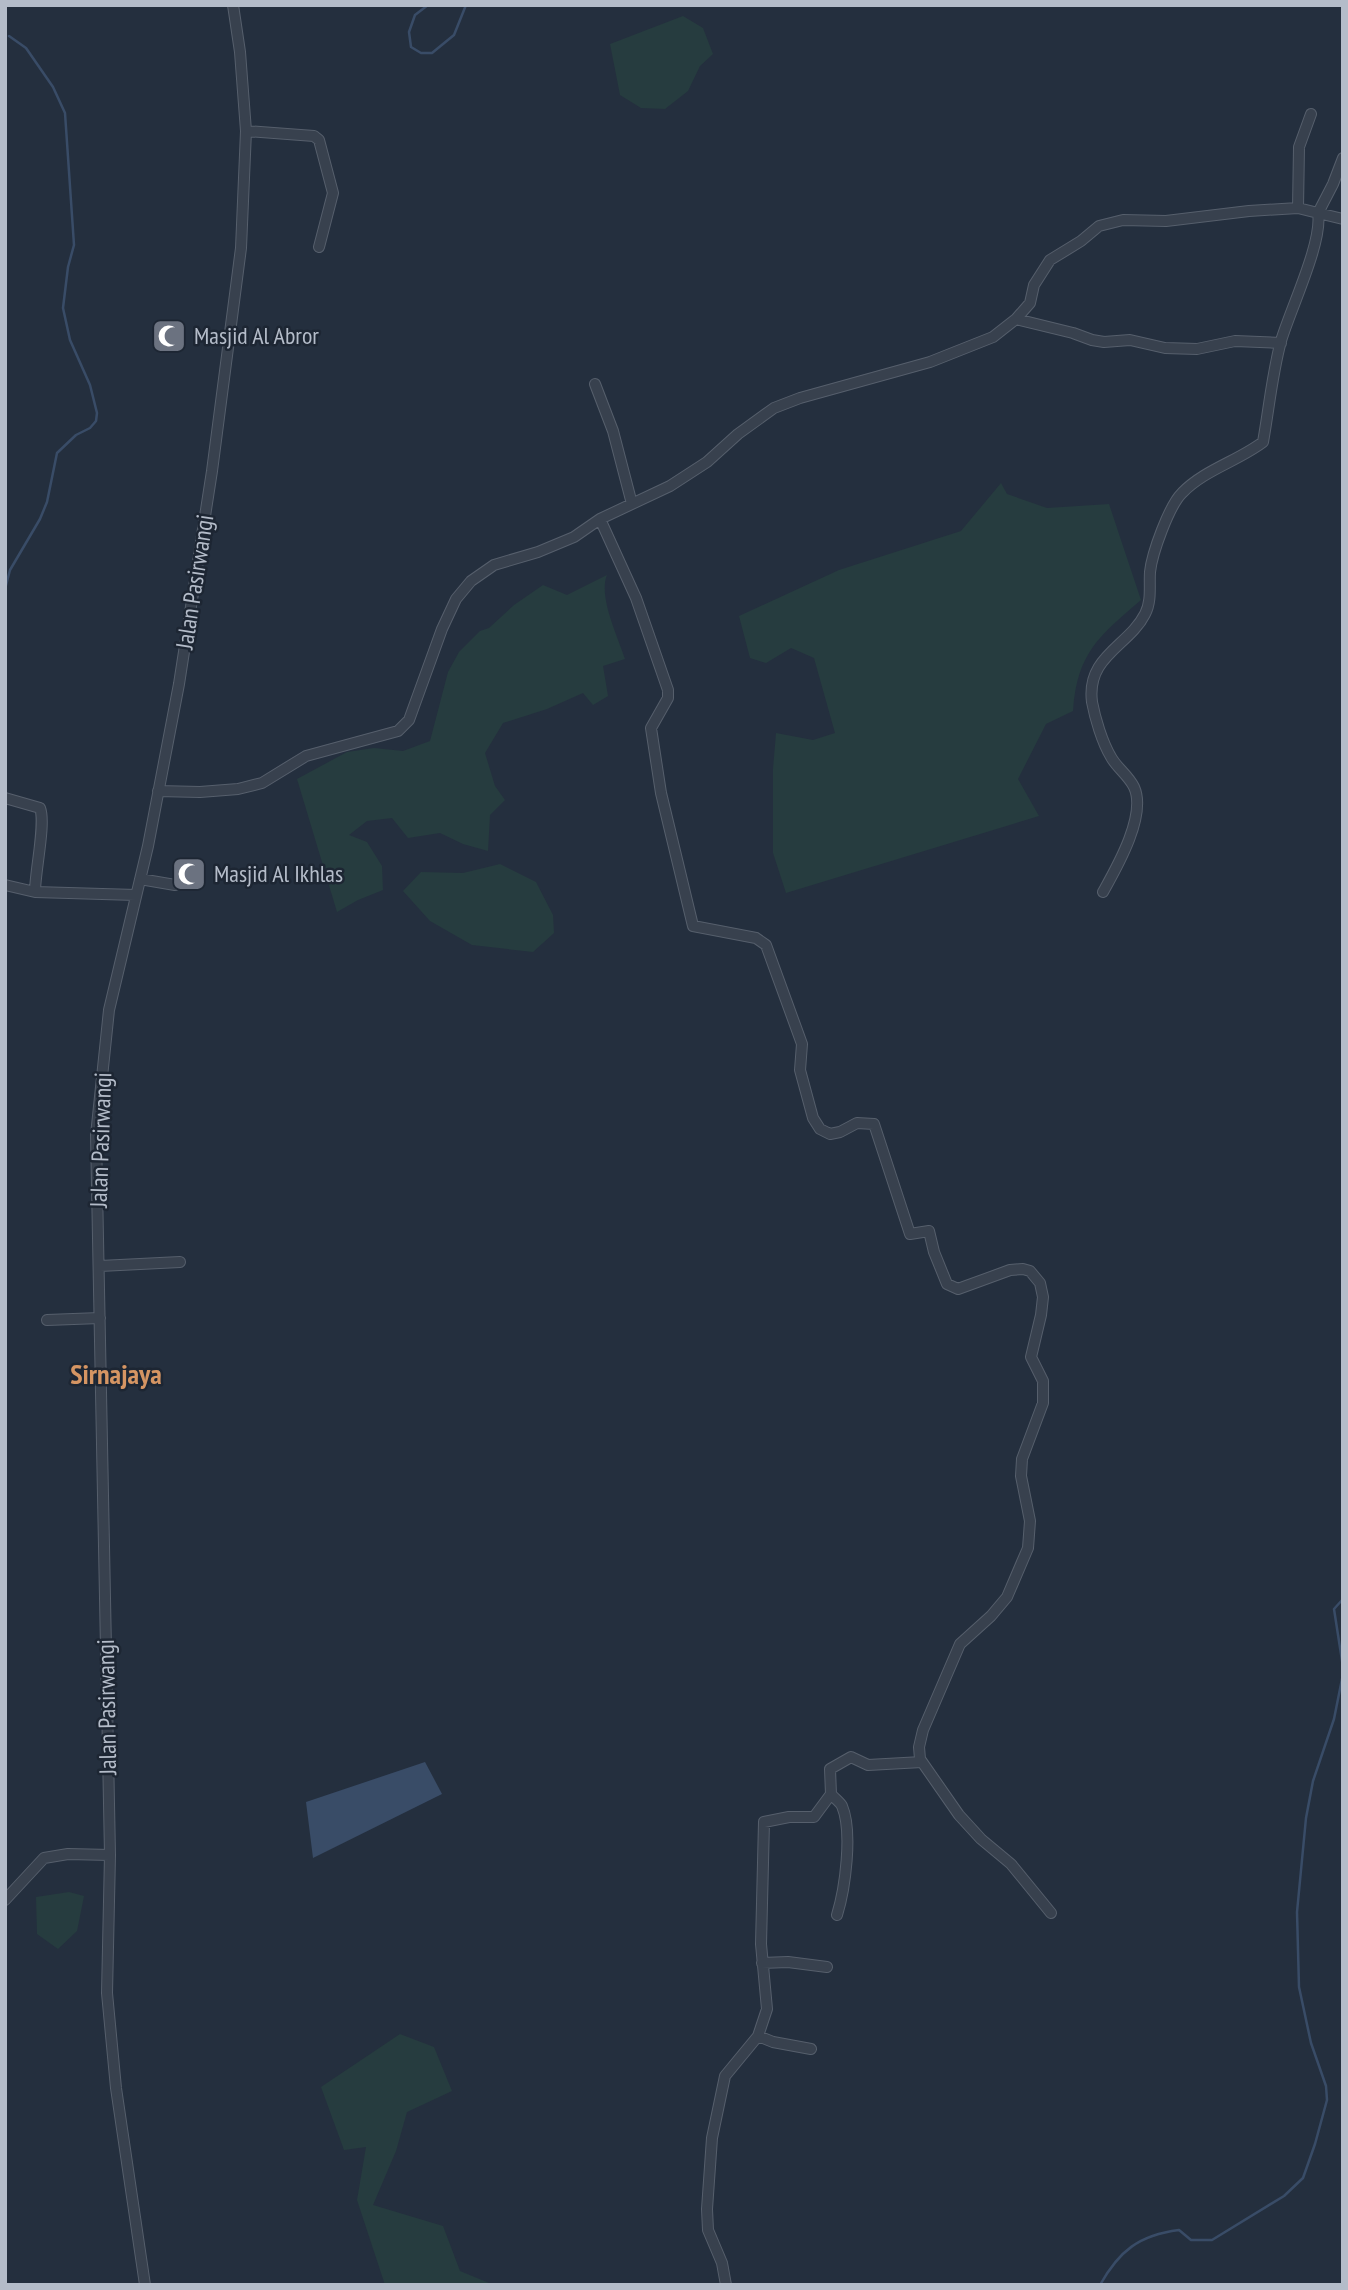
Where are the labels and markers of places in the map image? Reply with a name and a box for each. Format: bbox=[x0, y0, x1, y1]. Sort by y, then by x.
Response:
mosque icon: Masjid Al Abror bbox=[150, 317, 188, 355]
place label: Masjid Al Abror bbox=[194, 320, 319, 351]
mosque icon: Masjid Al Ikhlas bbox=[170, 855, 208, 893]
place label: Masjid Al Ikhlas bbox=[214, 858, 343, 889]

